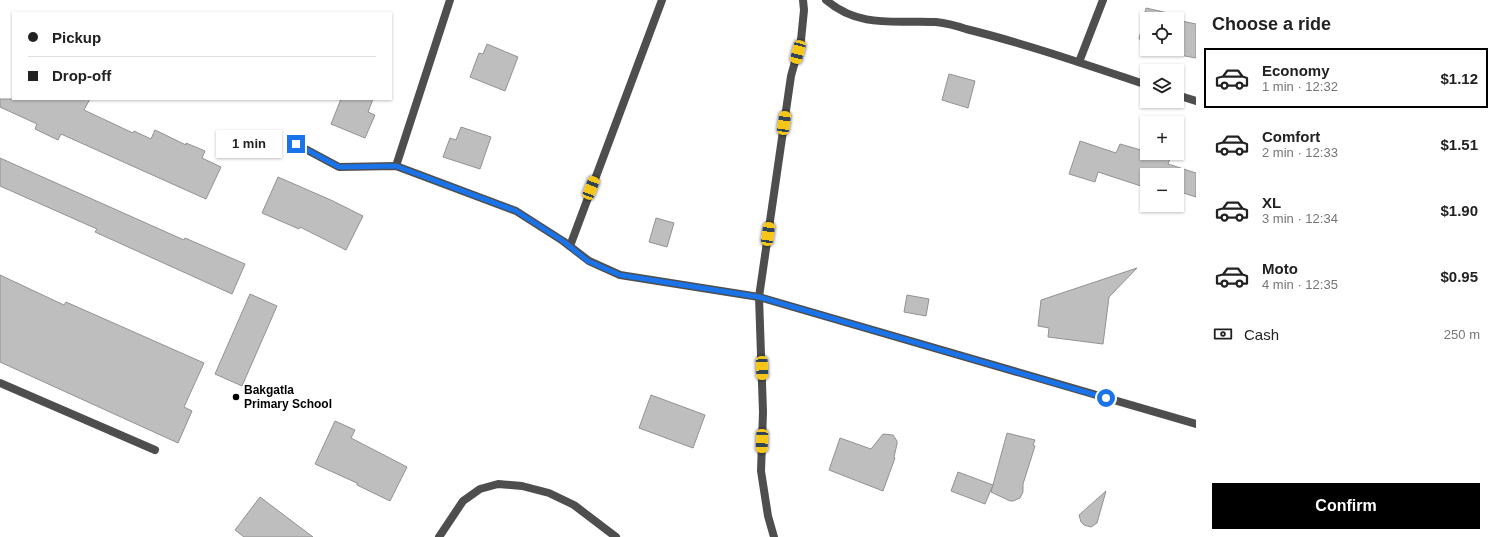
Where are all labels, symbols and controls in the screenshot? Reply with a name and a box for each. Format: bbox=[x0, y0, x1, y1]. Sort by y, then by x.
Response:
map controls bbox=[1140, 12, 1184, 212]
button: locate bbox=[1140, 12, 1184, 56]
text: Choose a ride bbox=[1212, 14, 1331, 34]
text: Pickup bbox=[52, 29, 101, 46]
car bbox=[789, 39, 807, 65]
icon: car bbox=[1214, 60, 1250, 96]
text: Economy bbox=[1262, 62, 1330, 79]
button: layers bbox=[1140, 64, 1184, 108]
text: Drop-off bbox=[52, 67, 111, 84]
text: $1.12 bbox=[1440, 70, 1478, 87]
text: 1 min · 12:32 bbox=[1262, 79, 1338, 94]
car bbox=[776, 110, 792, 136]
button: + bbox=[1140, 116, 1184, 160]
icon: car bbox=[1214, 126, 1250, 162]
text: Comfort bbox=[1262, 128, 1320, 145]
callout: 1 min bbox=[216, 130, 282, 158]
route end bbox=[287, 135, 305, 153]
text: 1 min bbox=[232, 136, 266, 151]
text: $1.51 bbox=[1440, 136, 1478, 153]
text: 2 min · 12:33 bbox=[1262, 145, 1338, 160]
button: − bbox=[1140, 168, 1184, 212]
car bbox=[581, 175, 601, 201]
icon: car bbox=[1214, 192, 1250, 228]
text: XL bbox=[1262, 194, 1281, 211]
text: $1.90 bbox=[1440, 202, 1478, 219]
text: 3 min · 12:34 bbox=[1262, 211, 1338, 226]
car bbox=[760, 221, 776, 247]
icon: car bbox=[1214, 258, 1250, 294]
text: Moto bbox=[1262, 260, 1298, 277]
text: $0.95 bbox=[1440, 268, 1478, 285]
text: 4 min · 12:35 bbox=[1262, 277, 1338, 292]
icon: cash bbox=[1212, 323, 1234, 345]
text: Cash bbox=[1244, 326, 1279, 343]
text: 250 m bbox=[1444, 327, 1480, 342]
car bbox=[756, 356, 768, 380]
place label: Bakgatla Primary School bbox=[244, 383, 332, 411]
route start bbox=[1097, 389, 1115, 407]
marker: Bakgatla Primary School bbox=[231, 392, 241, 402]
car bbox=[756, 429, 768, 453]
button: Confirm bbox=[1212, 483, 1480, 529]

